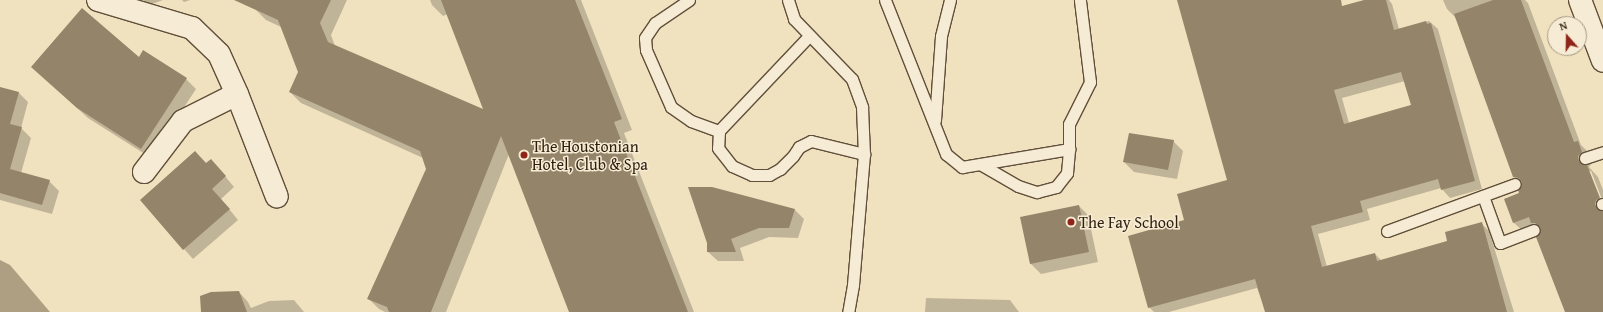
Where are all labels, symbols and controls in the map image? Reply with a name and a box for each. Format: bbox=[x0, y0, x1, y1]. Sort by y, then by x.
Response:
north arrow bbox=[1547, 16, 1587, 56]
text: N bbox=[1557, 17, 1569, 34]
place label: The Houstonian Hotel, Club & Spa bbox=[532, 136, 648, 174]
marker: The Houstonian Hotel, Club & Spa bbox=[519, 150, 529, 160]
place label: The Fay School bbox=[1079, 212, 1179, 232]
marker: The Fay School bbox=[1066, 217, 1076, 227]

